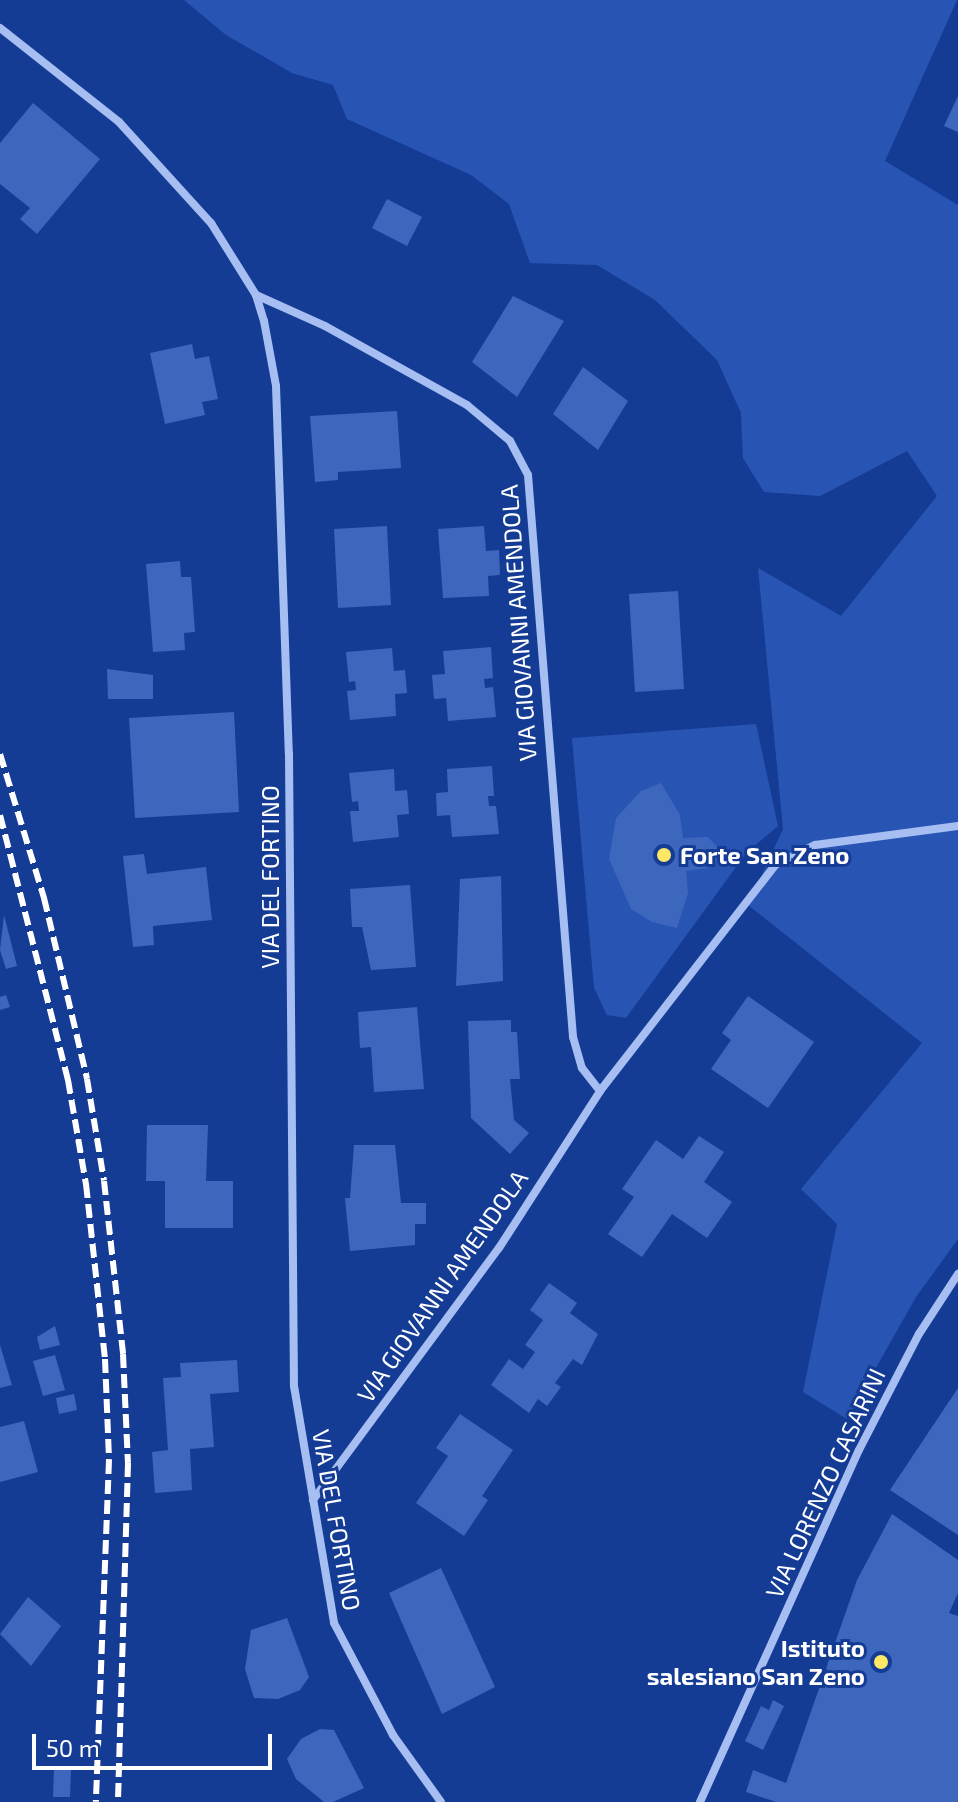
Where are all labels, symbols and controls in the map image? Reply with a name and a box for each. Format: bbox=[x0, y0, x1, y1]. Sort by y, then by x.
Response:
street label: VIA GIOVANNI AMENDOLA bbox=[494, 483, 542, 763]
street label: VIA DEL FORTINO bbox=[256, 785, 284, 969]
place label: Forte San Zeno bbox=[680, 841, 849, 869]
marker: Forte San Zeno bbox=[655, 846, 673, 864]
street label: VIA GIOVANNI AMENDOLA bbox=[350, 1164, 534, 1408]
street label: VIA LORENZO CASARINI bbox=[759, 1363, 891, 1603]
street label: VIA DEL FORTINO bbox=[307, 1427, 367, 1613]
place label: Istituto salesiano San Zeno bbox=[647, 1634, 865, 1690]
marker: Istituto salesiano San Zeno bbox=[872, 1653, 890, 1671]
scale bar bbox=[36, 1718, 276, 1768]
text: 50 m bbox=[46, 1733, 100, 1762]

